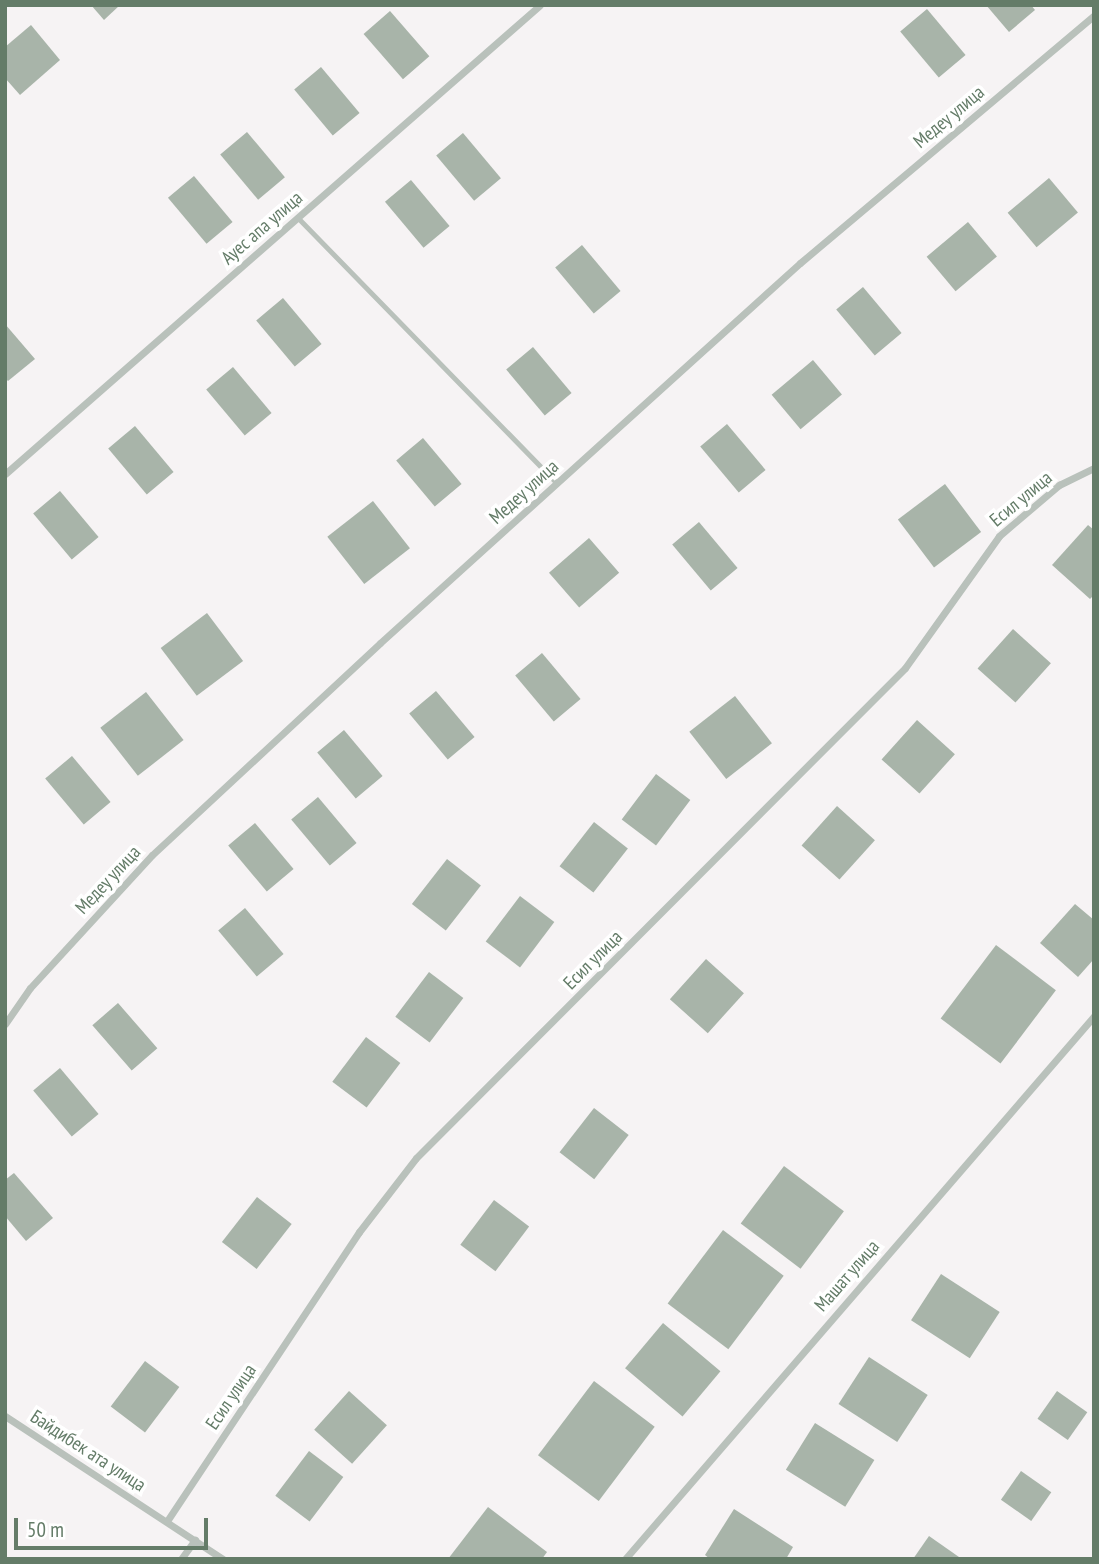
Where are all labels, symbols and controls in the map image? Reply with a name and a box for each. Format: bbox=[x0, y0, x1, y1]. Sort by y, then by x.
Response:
street label: Медеу улица bbox=[909, 81, 989, 153]
street label: Ауес апа улица bbox=[217, 186, 307, 270]
street label: Медеу улица bbox=[485, 455, 563, 529]
street label: Есил улица bbox=[985, 466, 1057, 532]
street label: Медеу улица bbox=[70, 841, 146, 919]
street label: Есил улица bbox=[559, 926, 627, 994]
street label: Машат улица bbox=[810, 1235, 884, 1317]
street label: Есил улица bbox=[201, 1360, 261, 1434]
street label: Байдибек ата улица bbox=[26, 1405, 150, 1497]
scale bar bbox=[18, 1504, 212, 1548]
text: 50 m bbox=[27, 1516, 64, 1543]

